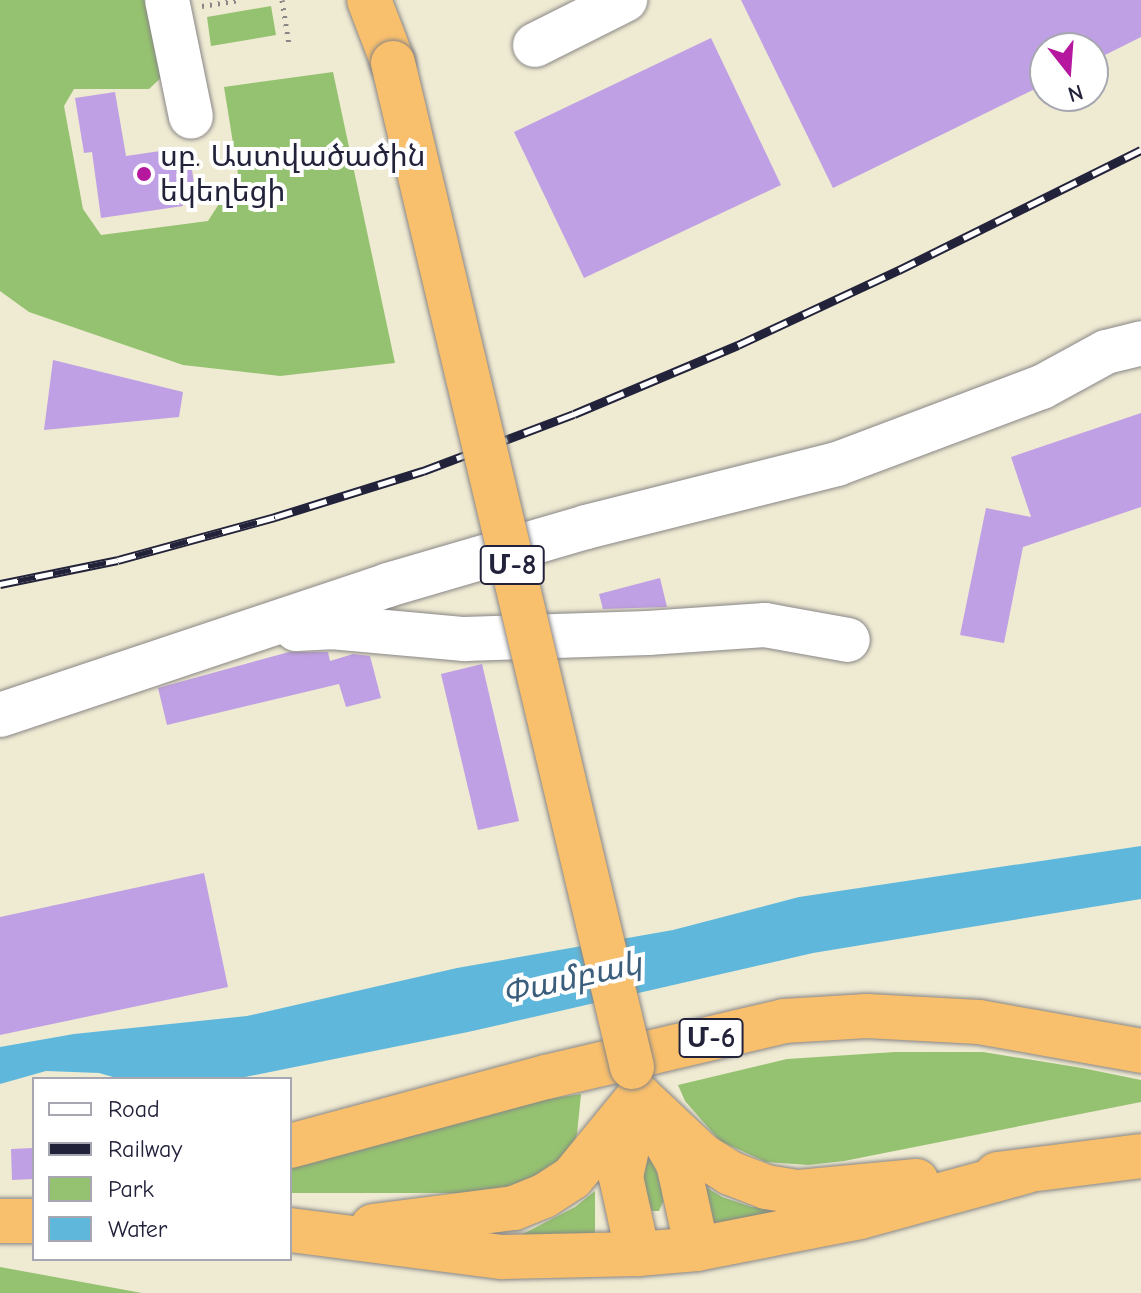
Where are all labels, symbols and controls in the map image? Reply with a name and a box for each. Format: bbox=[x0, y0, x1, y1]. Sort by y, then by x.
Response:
north arrow bbox=[1029, 32, 1109, 112]
text: N bbox=[1065, 79, 1086, 108]
place label: սբ. Աստվածածին եկեղեցի bbox=[160, 139, 426, 210]
marker: սբ. Աստվածածին եկեղեցի bbox=[135, 165, 153, 183]
road number: Մ-8 bbox=[478, 541, 546, 589]
water label: Փամբակ bbox=[499, 944, 645, 1014]
road number: Մ-6 bbox=[677, 1014, 745, 1062]
legend bbox=[32, 1077, 292, 1261]
text: Road bbox=[108, 1095, 160, 1123]
text: Railway bbox=[108, 1135, 182, 1163]
text: Park bbox=[108, 1175, 154, 1203]
text: Water bbox=[108, 1215, 167, 1243]

